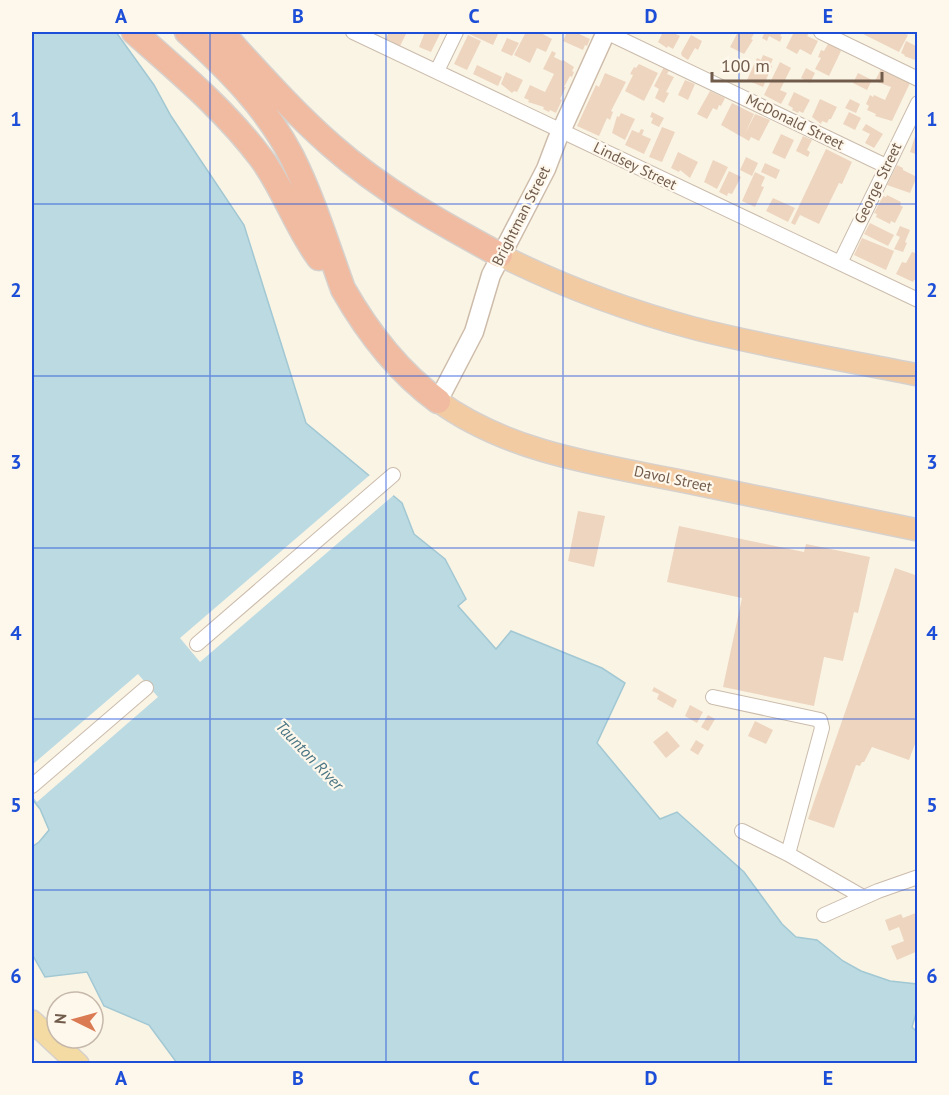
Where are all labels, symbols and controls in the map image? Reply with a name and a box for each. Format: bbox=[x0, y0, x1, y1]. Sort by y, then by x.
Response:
text: A bbox=[115, 3, 128, 29]
text: B bbox=[292, 3, 304, 29]
text: C bbox=[468, 3, 480, 29]
text: D bbox=[645, 3, 658, 29]
text: E bbox=[823, 3, 833, 29]
scale bar bbox=[712, 45, 882, 83]
text: 100 m bbox=[721, 54, 770, 77]
street label: McDonald Street bbox=[743, 90, 847, 154]
text: 1 bbox=[10, 106, 22, 132]
text: 1 bbox=[926, 106, 938, 132]
street label: Lindsey Street bbox=[590, 137, 680, 194]
street label: George Street bbox=[850, 139, 905, 226]
street label: Brightman Street bbox=[487, 163, 554, 269]
text: 2 bbox=[10, 277, 22, 303]
text: 2 bbox=[926, 277, 938, 303]
text: 3 bbox=[10, 449, 22, 475]
text: 3 bbox=[926, 449, 938, 475]
street label: Davol Street bbox=[632, 461, 714, 496]
text: 4 bbox=[10, 620, 22, 646]
text: 4 bbox=[926, 620, 938, 646]
water label: Taunton River bbox=[272, 716, 349, 795]
text: 5 bbox=[10, 792, 22, 818]
text: 5 bbox=[926, 792, 938, 818]
text: 6 bbox=[10, 963, 22, 989]
text: 6 bbox=[926, 963, 938, 989]
north arrow bbox=[45, 990, 105, 1050]
text: N bbox=[50, 1013, 70, 1025]
text: A bbox=[115, 1065, 128, 1091]
text: B bbox=[292, 1065, 304, 1091]
text: C bbox=[468, 1065, 480, 1091]
text: D bbox=[645, 1065, 658, 1091]
text: E bbox=[823, 1065, 833, 1091]

